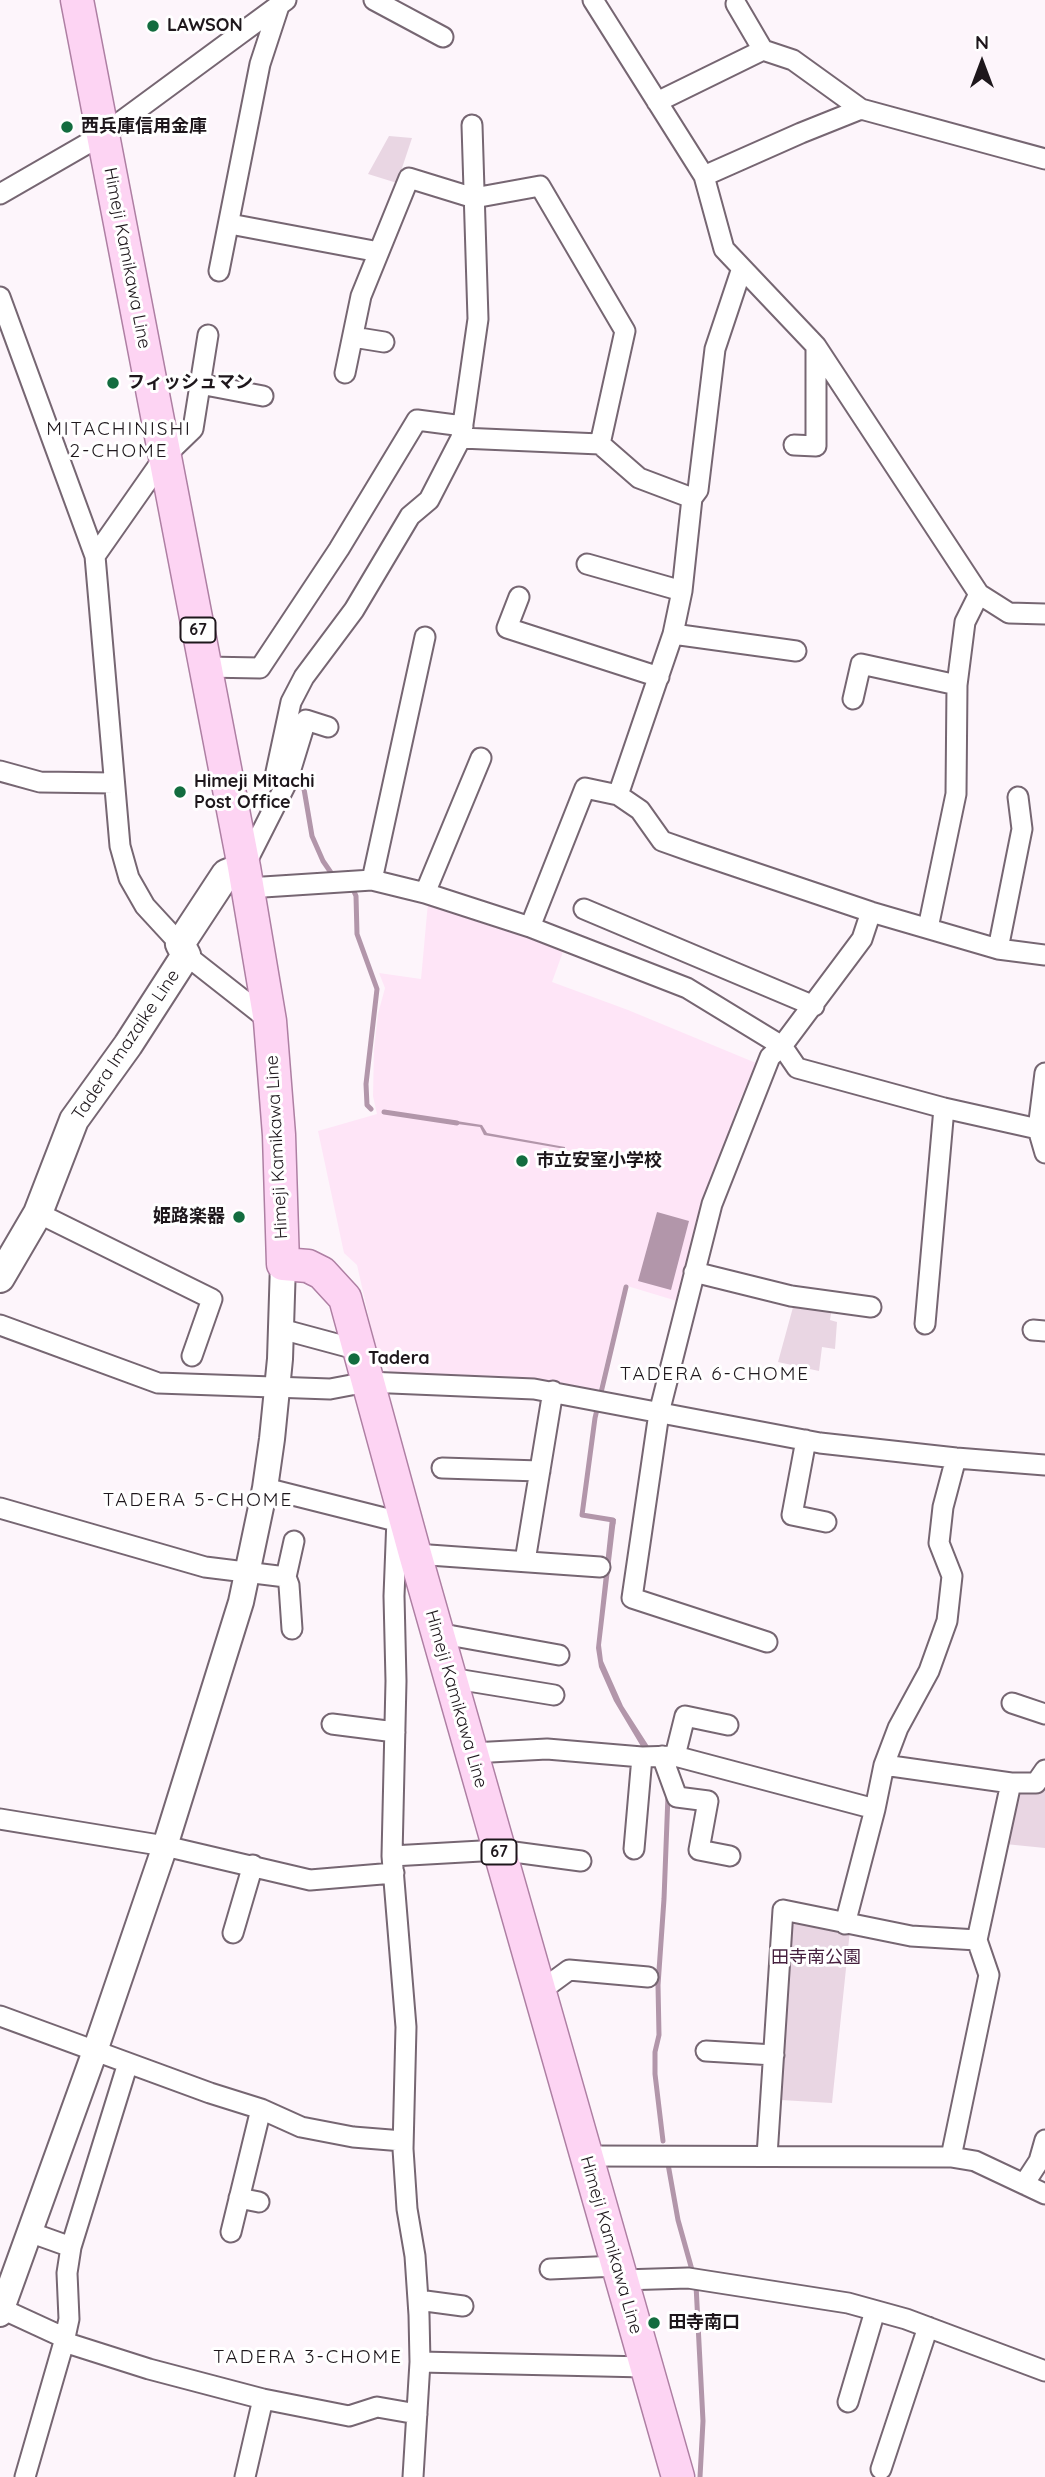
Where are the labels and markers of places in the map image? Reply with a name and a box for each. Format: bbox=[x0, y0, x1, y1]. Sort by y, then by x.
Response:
place label: LAWSON bbox=[167, 15, 243, 37]
marker: LAWSON bbox=[145, 18, 161, 34]
place label: 西兵庫信用金庫 bbox=[81, 116, 207, 138]
marker: 西兵庫信用金庫 bbox=[59, 119, 75, 135]
place label: フィッシュマン bbox=[127, 372, 253, 394]
marker: フィッシュマン bbox=[105, 375, 121, 391]
place label: Himeji Mitachi Post Office bbox=[194, 771, 314, 814]
marker: Himeji Mitachi Post Office bbox=[172, 784, 188, 800]
place label: 市立安室小学校 bbox=[536, 1150, 662, 1172]
marker: 市立安室小学校 bbox=[514, 1153, 530, 1169]
place label: 姫路楽器 bbox=[153, 1206, 225, 1228]
marker: 姫路楽器 bbox=[231, 1209, 247, 1225]
place label: Tadera bbox=[368, 1348, 430, 1370]
marker: Tadera bbox=[346, 1351, 362, 1367]
place label: 田寺南口 bbox=[668, 2312, 740, 2334]
marker: 田寺南口 bbox=[646, 2315, 662, 2331]

